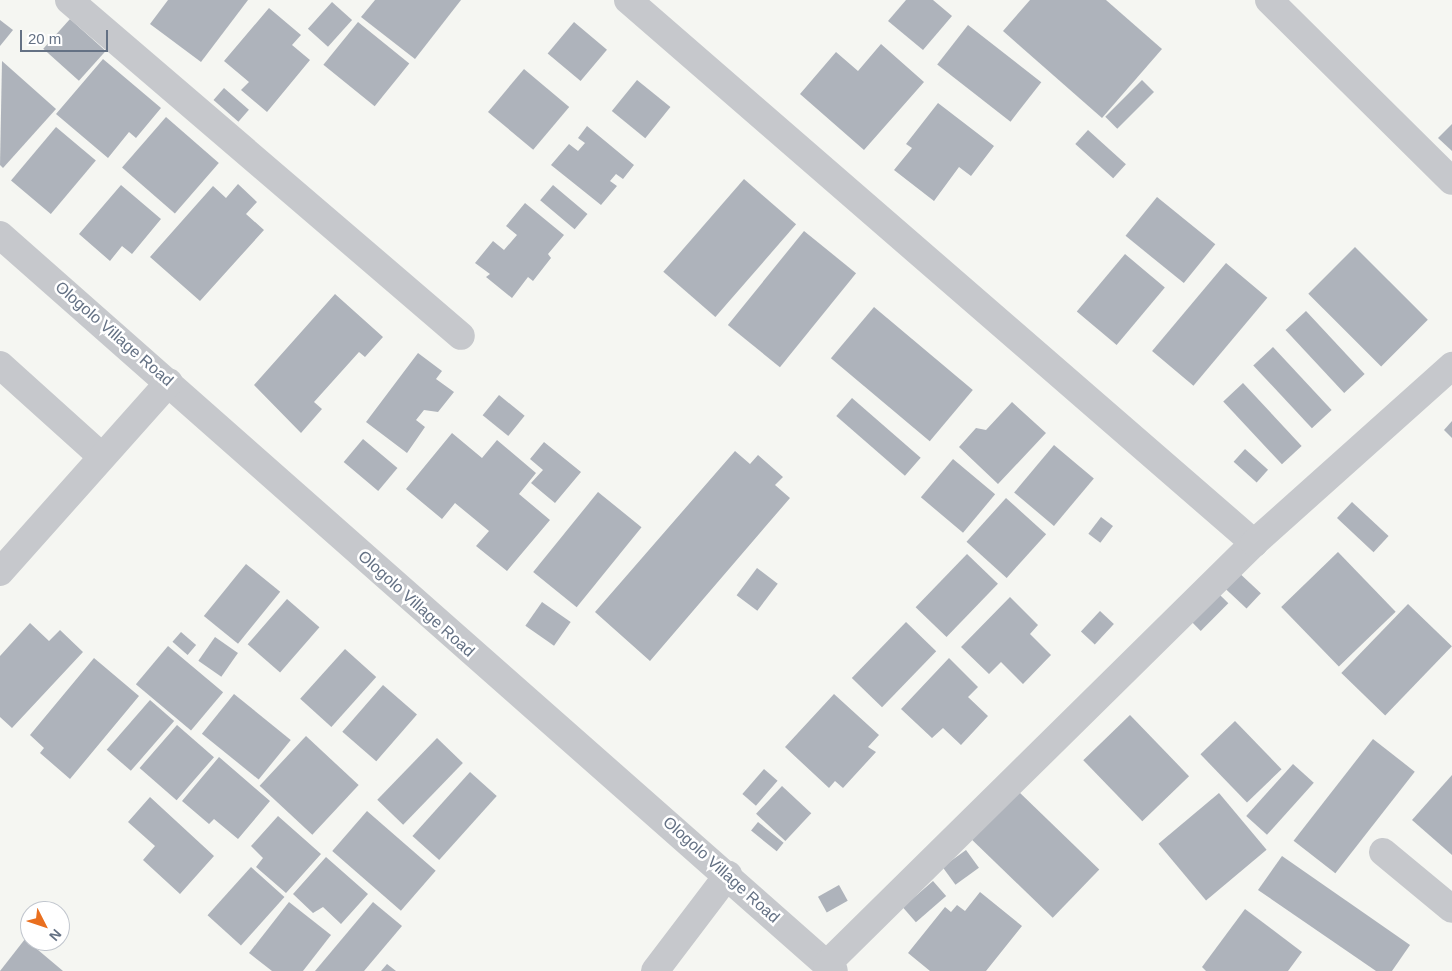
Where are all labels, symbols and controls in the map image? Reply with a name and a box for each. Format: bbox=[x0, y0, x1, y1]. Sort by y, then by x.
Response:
scale bar bbox=[22, 20, 110, 52]
text: 20 m bbox=[28, 30, 61, 47]
street label: Ologolo Village Road bbox=[51, 278, 177, 390]
street label: Ologolo Village Road bbox=[354, 547, 478, 661]
street label: Ologolo Village Road bbox=[659, 813, 783, 927]
north arrow bbox=[20, 901, 70, 951]
text: N bbox=[46, 926, 65, 944]

